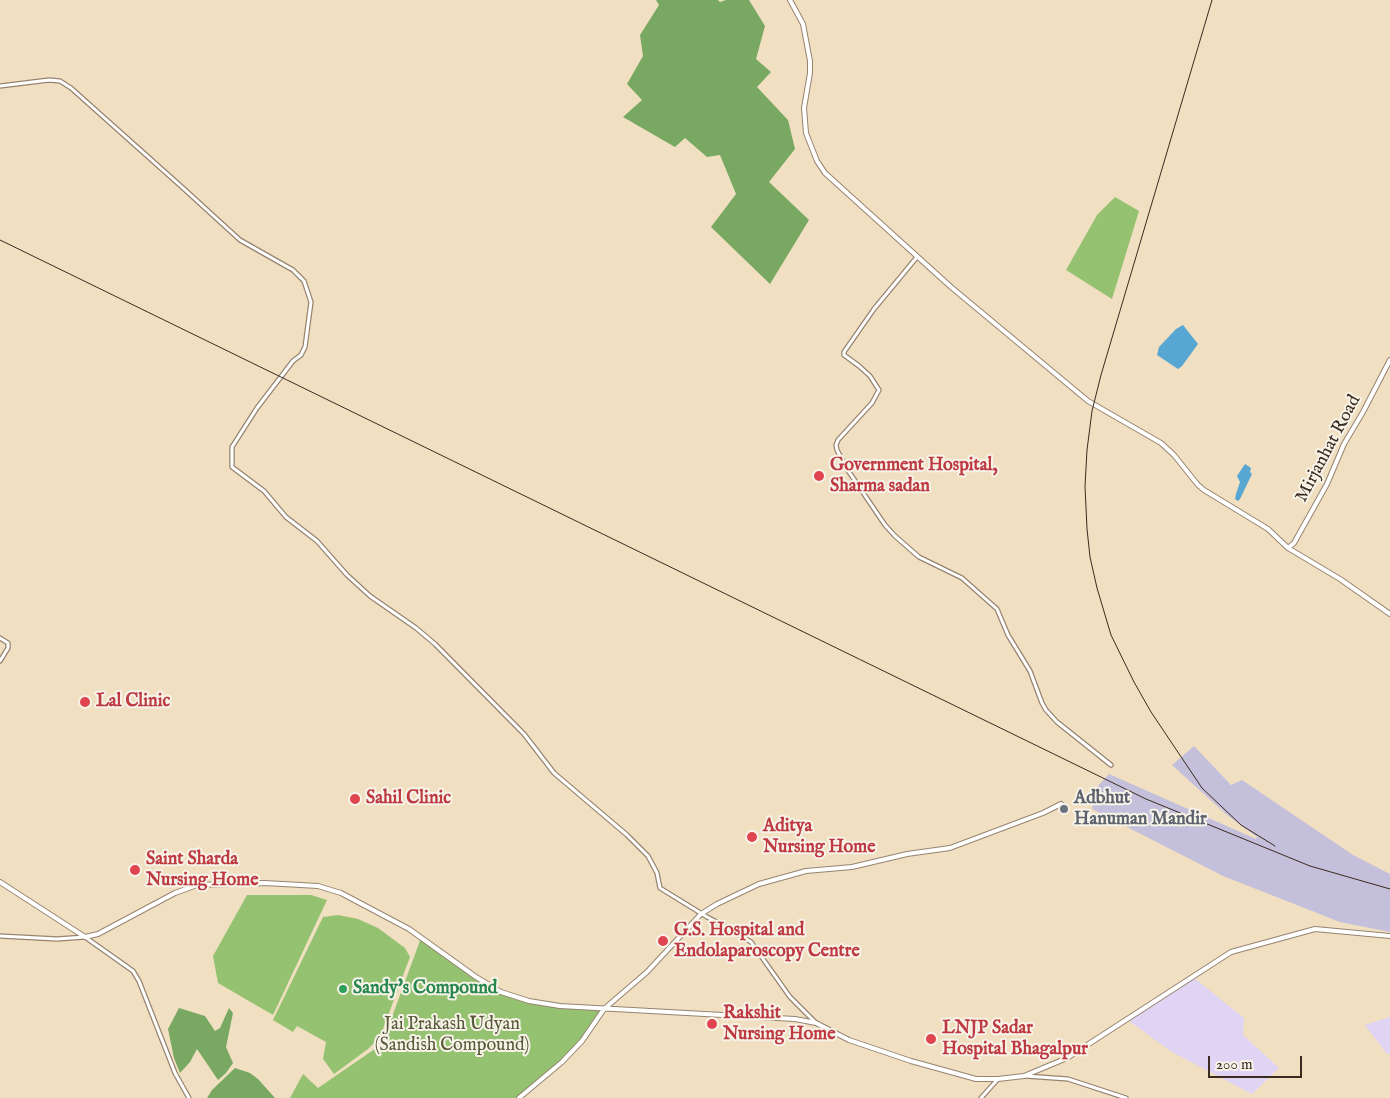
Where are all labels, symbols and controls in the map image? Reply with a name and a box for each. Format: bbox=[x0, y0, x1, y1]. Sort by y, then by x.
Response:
street label: Mirjanhat Road bbox=[1292, 392, 1366, 506]
place label: Government Hospital, Sharma sadan bbox=[830, 455, 998, 498]
marker: Government Hospital, Sharma sadan bbox=[812, 469, 826, 483]
place label: Lal Clinic bbox=[96, 691, 170, 713]
marker: Lal Clinic bbox=[78, 695, 92, 709]
place label: Sahil Clinic bbox=[366, 788, 451, 810]
place label: Adbhut Hanuman Mandir bbox=[1074, 788, 1207, 831]
marker: Sahil Clinic bbox=[348, 792, 362, 806]
marker: Adbhut Hanuman Mandir bbox=[1058, 803, 1070, 815]
place label: Aditya Nursing Home bbox=[763, 816, 875, 859]
marker: Aditya Nursing Home bbox=[745, 830, 759, 844]
place label: Saint Sharda Nursing Home bbox=[146, 849, 258, 892]
marker: Saint Sharda Nursing Home bbox=[128, 863, 142, 877]
place label: G.S. Hospital and Endolaparoscopy Centre bbox=[674, 920, 860, 962]
marker: G.S. Hospital and Endolaparoscopy Centre bbox=[656, 934, 670, 948]
place label: Sandy's Compound bbox=[353, 978, 497, 1000]
marker: Sandy's Compound bbox=[337, 983, 349, 995]
place label: Rakshit Nursing Home bbox=[723, 1003, 835, 1046]
park label: Jai Prakash Udyan (Sandish Compound) bbox=[375, 1014, 529, 1056]
marker: Rakshit Nursing Home bbox=[705, 1017, 719, 1031]
place label: LNJP Sadar Hospital Bhagalpur bbox=[942, 1018, 1088, 1060]
marker: LNJP Sadar Hospital Bhagalpur bbox=[924, 1032, 938, 1046]
scale bar bbox=[1210, 1046, 1304, 1078]
text: 200 m bbox=[1216, 1055, 1253, 1074]

